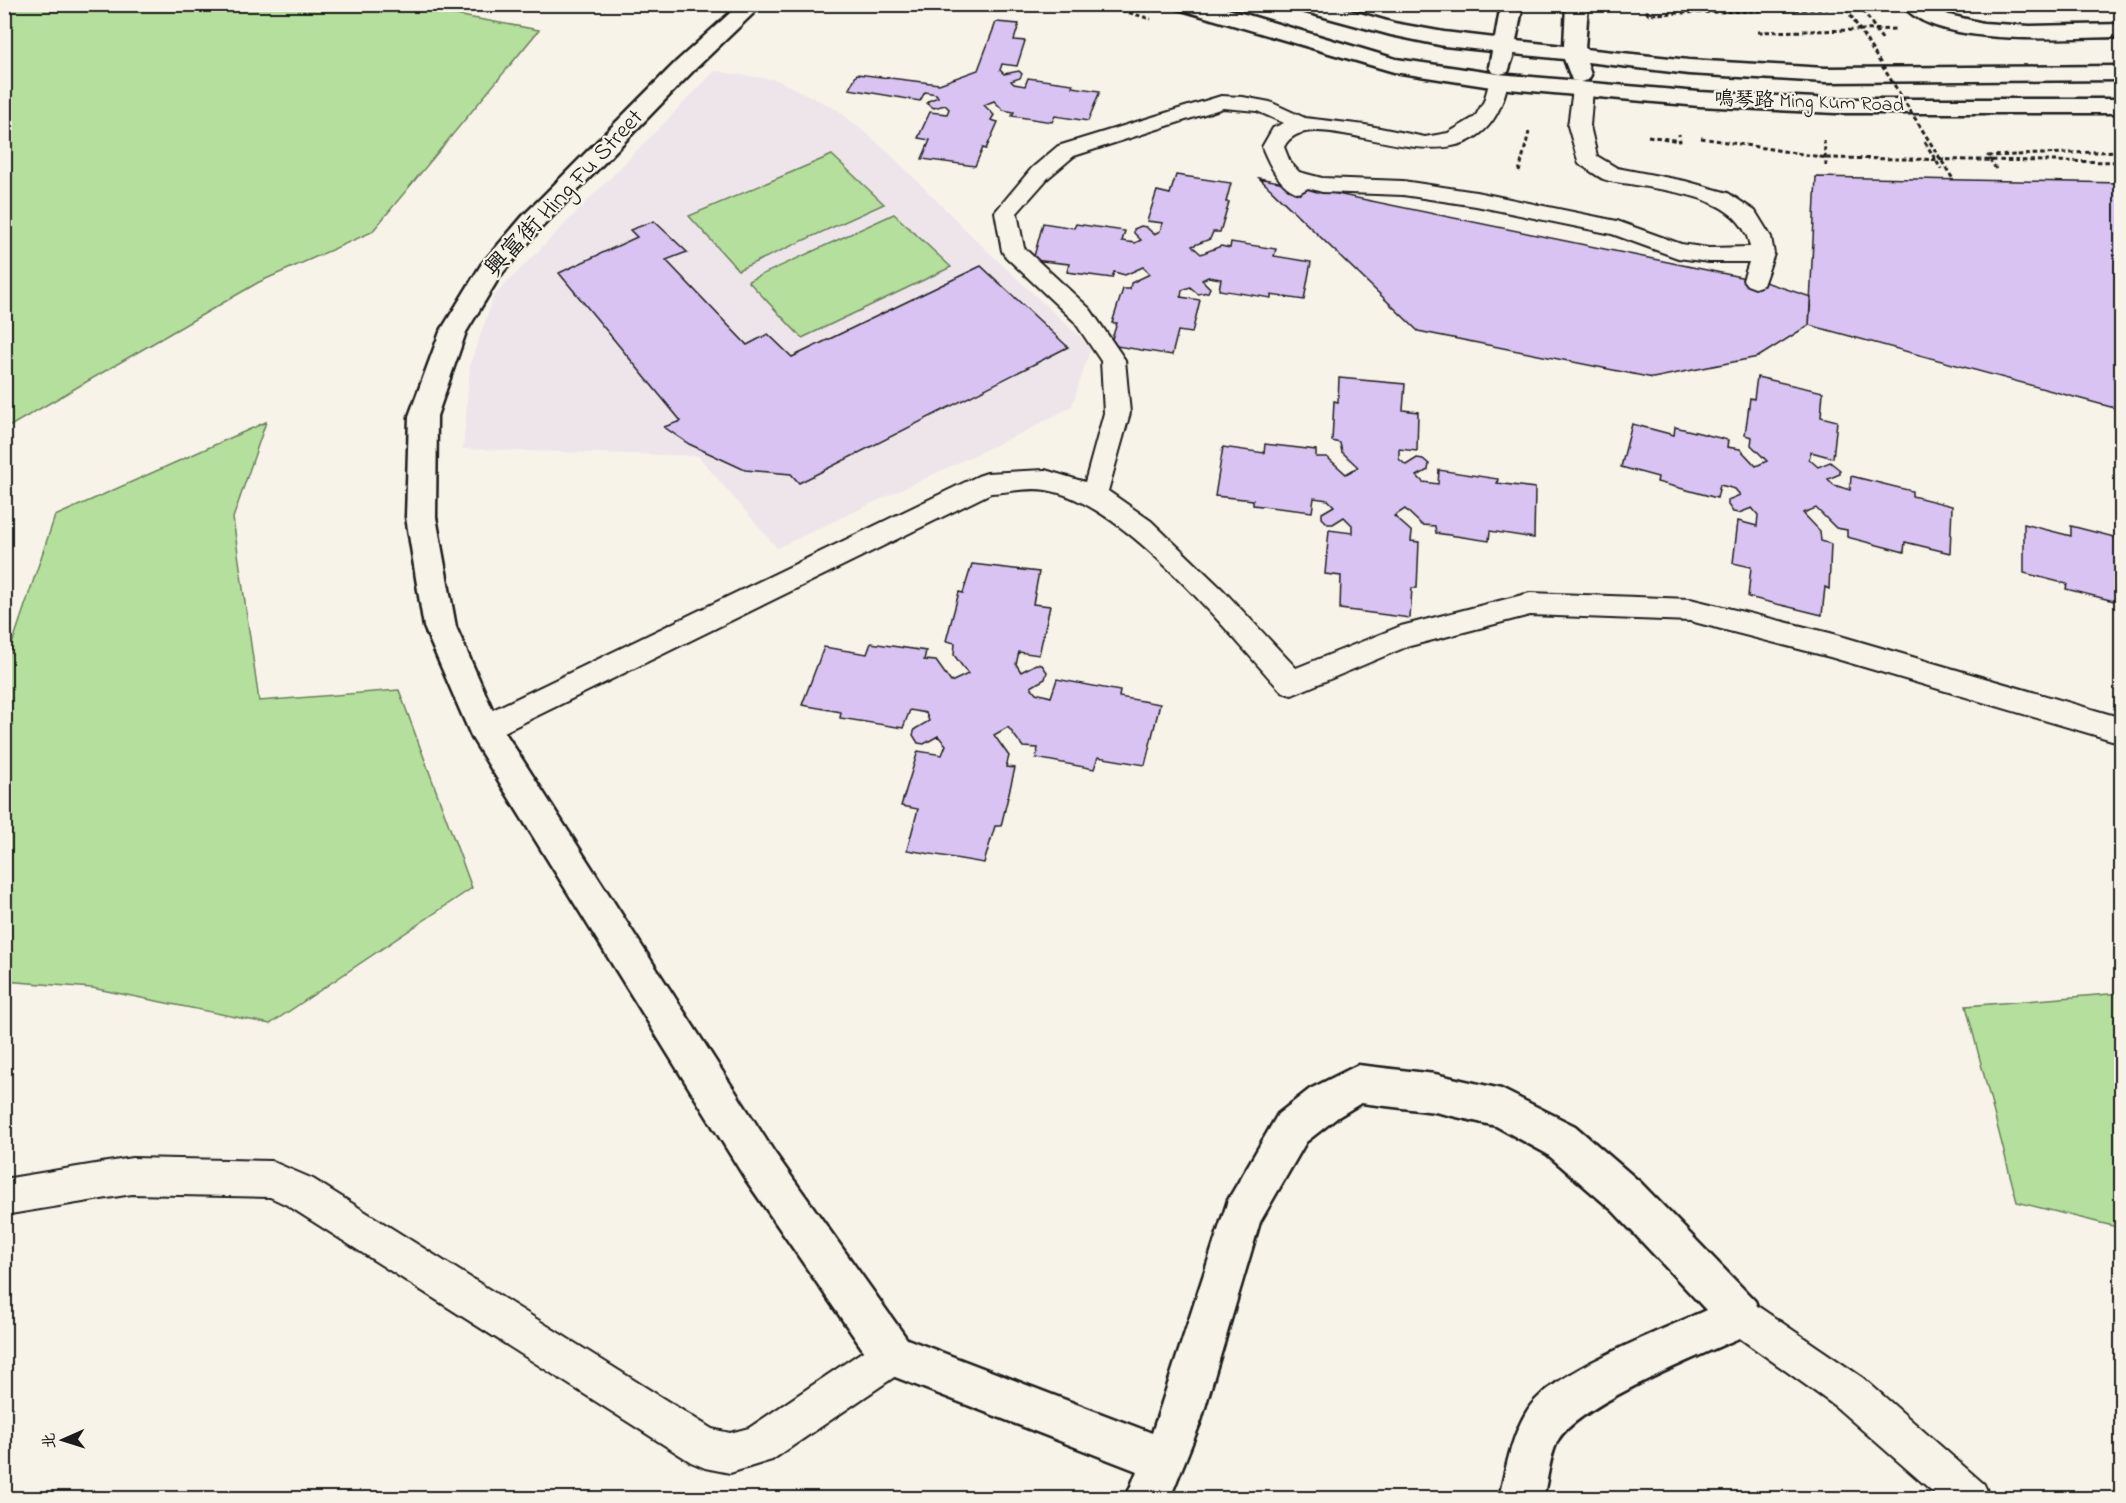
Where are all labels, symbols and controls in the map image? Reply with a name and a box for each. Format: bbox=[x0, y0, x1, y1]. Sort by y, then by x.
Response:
street label: 鳴琴路 Ming Kum Road bbox=[1714, 85, 1904, 122]
street label: 興富街 Hing Fu Street bbox=[478, 102, 652, 286]
north arrow bbox=[33, 1410, 93, 1470]
text: 北 bbox=[38, 1432, 62, 1449]

